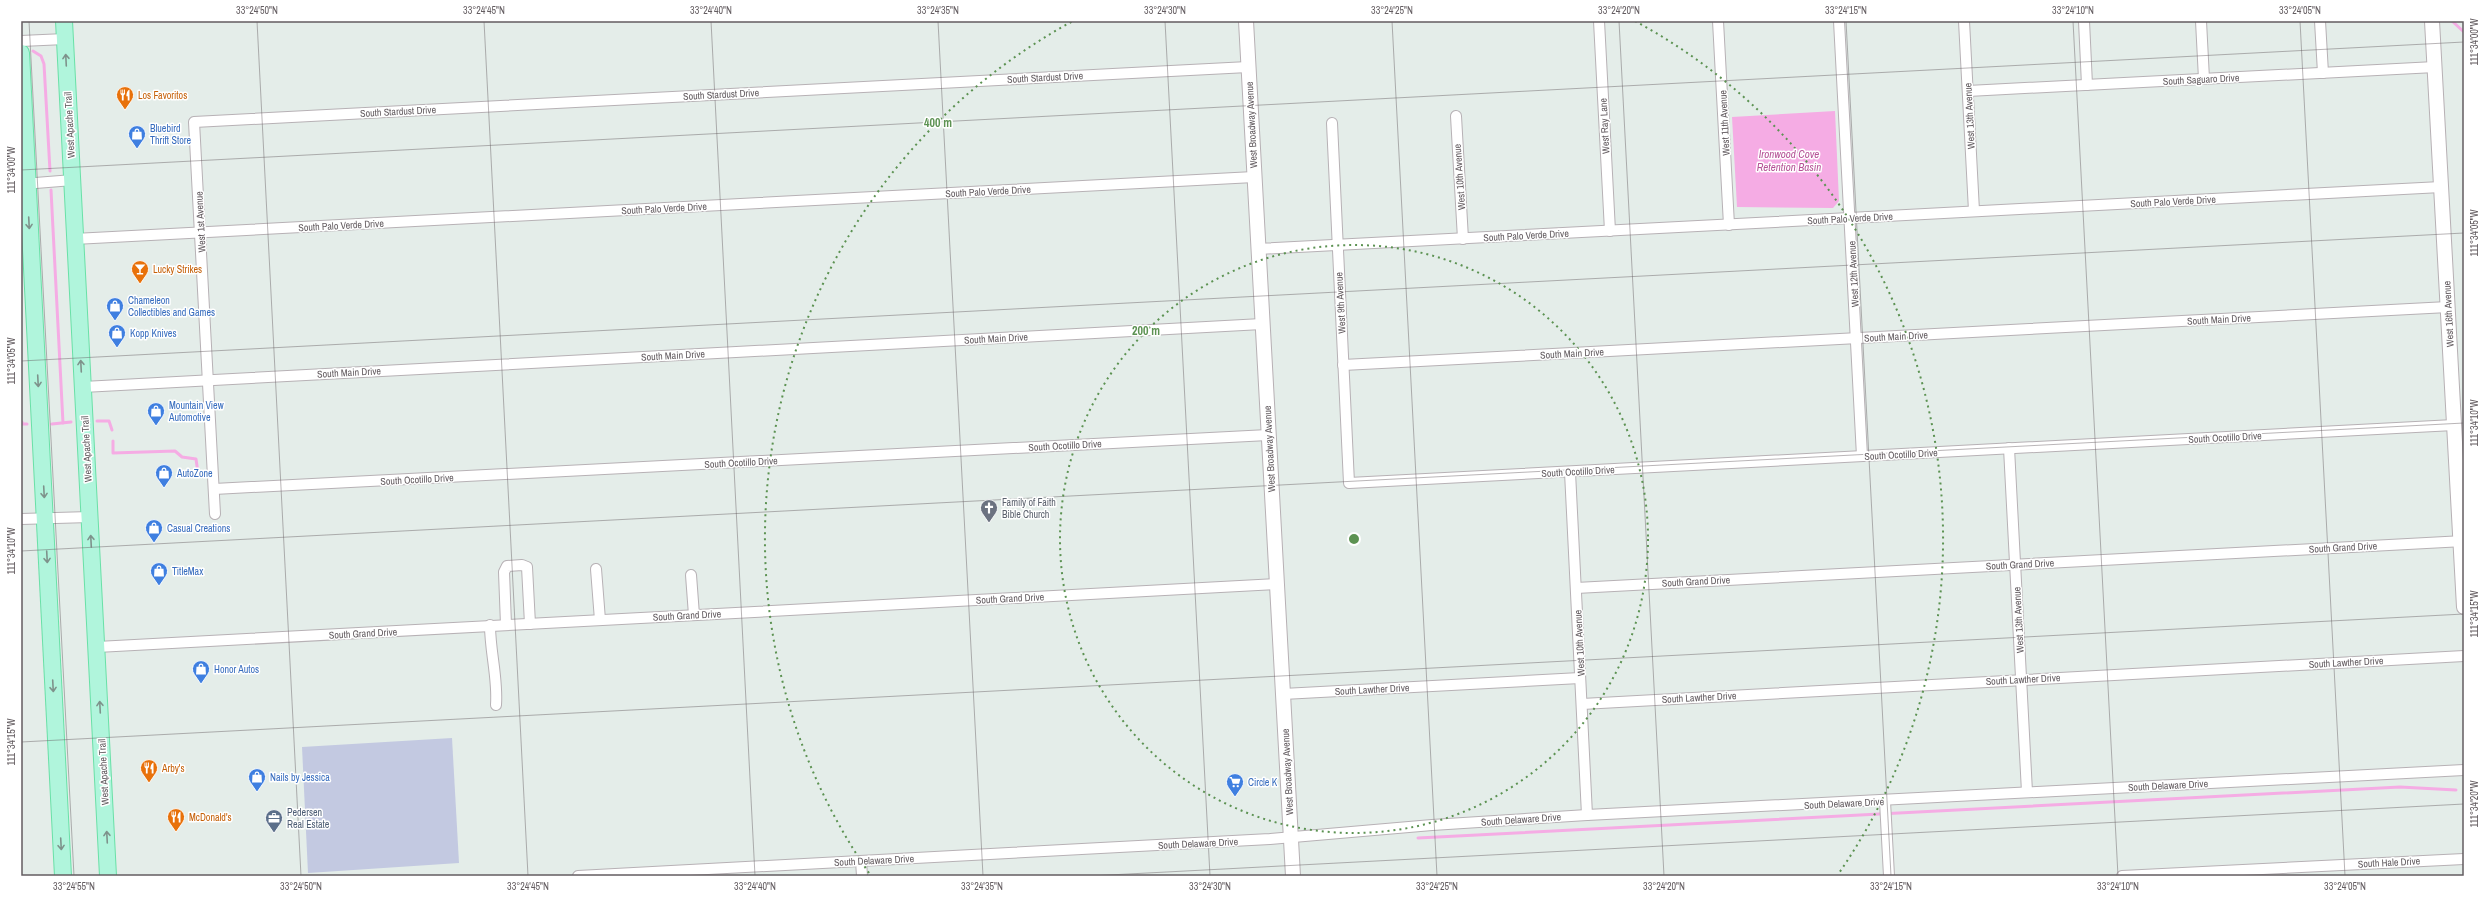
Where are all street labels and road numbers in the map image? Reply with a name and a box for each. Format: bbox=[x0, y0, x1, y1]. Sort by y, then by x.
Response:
street label: South Stardust Drive bbox=[1007, 69, 1084, 86]
street label: South Saguaro Drive bbox=[2162, 71, 2240, 88]
street label: West Broadway Avenue bbox=[1243, 81, 1260, 169]
street label: West 13th Avenue bbox=[1961, 82, 1978, 149]
street label: South Stardust Drive bbox=[683, 86, 760, 103]
street label: West 11th Avenue bbox=[1716, 89, 1733, 156]
street label: West Apache Trail bbox=[61, 91, 78, 158]
street label: West Ray Lane bbox=[1597, 97, 1612, 154]
street label: South Stardust Drive bbox=[360, 103, 437, 120]
street label: West 10th Avenue bbox=[1451, 143, 1468, 210]
street label: South Palo Verde Drive bbox=[945, 183, 1032, 200]
street label: West 1st Avenue bbox=[192, 191, 209, 253]
street label: South Palo Verde Drive bbox=[2130, 193, 2217, 210]
street label: South Palo Verde Drive bbox=[621, 200, 708, 217]
street label: South Palo Verde Drive bbox=[1807, 210, 1894, 227]
street label: South Palo Verde Drive bbox=[298, 217, 385, 234]
street label: South Palo Verde Drive bbox=[1483, 227, 1570, 244]
street label: West 12th Avenue bbox=[1845, 240, 1862, 307]
street label: West 9th Avenue bbox=[1332, 271, 1349, 334]
street label: West 16th Avenue bbox=[2440, 280, 2457, 347]
street label: South Main Drive bbox=[2187, 311, 2252, 328]
street label: South Main Drive bbox=[1864, 328, 1929, 345]
street label: South Main Drive bbox=[964, 330, 1029, 347]
street label: South Main Drive bbox=[1540, 345, 1605, 362]
street label: South Main Drive bbox=[641, 347, 706, 364]
street label: South Main Drive bbox=[317, 364, 382, 381]
street label: West Broadway Avenue bbox=[1261, 405, 1278, 493]
street label: West Apache Trail bbox=[78, 415, 95, 482]
street label: South Ocotillo Drive bbox=[2188, 429, 2262, 446]
street label: South Ocotillo Drive bbox=[1028, 437, 1102, 454]
street label: South Ocotillo Drive bbox=[1864, 446, 1938, 463]
street label: South Ocotillo Drive bbox=[704, 454, 778, 471]
street label: South Ocotillo Drive bbox=[1541, 463, 1615, 480]
street label: South Ocotillo Drive bbox=[380, 471, 454, 488]
street label: South Grand Drive bbox=[2309, 539, 2378, 556]
street label: South Grand Drive bbox=[1986, 556, 2055, 573]
street label: South Grand Drive bbox=[1662, 573, 1731, 590]
street label: West 13th Avenue bbox=[2010, 586, 2027, 653]
street label: South Grand Drive bbox=[976, 590, 1045, 607]
street label: South Grand Drive bbox=[653, 607, 722, 624]
street label: West 10th Avenue bbox=[1571, 609, 1588, 676]
street label: South Grand Drive bbox=[329, 625, 398, 642]
street label: South Lawther Drive bbox=[2308, 654, 2384, 671]
street label: South Lawther Drive bbox=[1985, 671, 2061, 688]
street label: South Lawther Drive bbox=[1334, 681, 1410, 698]
street label: South Lawther Drive bbox=[1661, 689, 1737, 706]
street label: West Broadway Avenue bbox=[1279, 728, 1296, 816]
street label: West Apache Trail bbox=[95, 738, 112, 805]
street label: South Delaware Drive bbox=[2128, 777, 2209, 794]
street label: South Delaware Drive bbox=[1804, 795, 1885, 812]
street label: South Delaware Drive bbox=[1481, 810, 1562, 829]
street label: South Delaware Drive bbox=[1158, 835, 1239, 852]
street label: South Delaware Drive bbox=[834, 852, 915, 869]
street label: South Hale Drive bbox=[2358, 854, 2421, 871]

